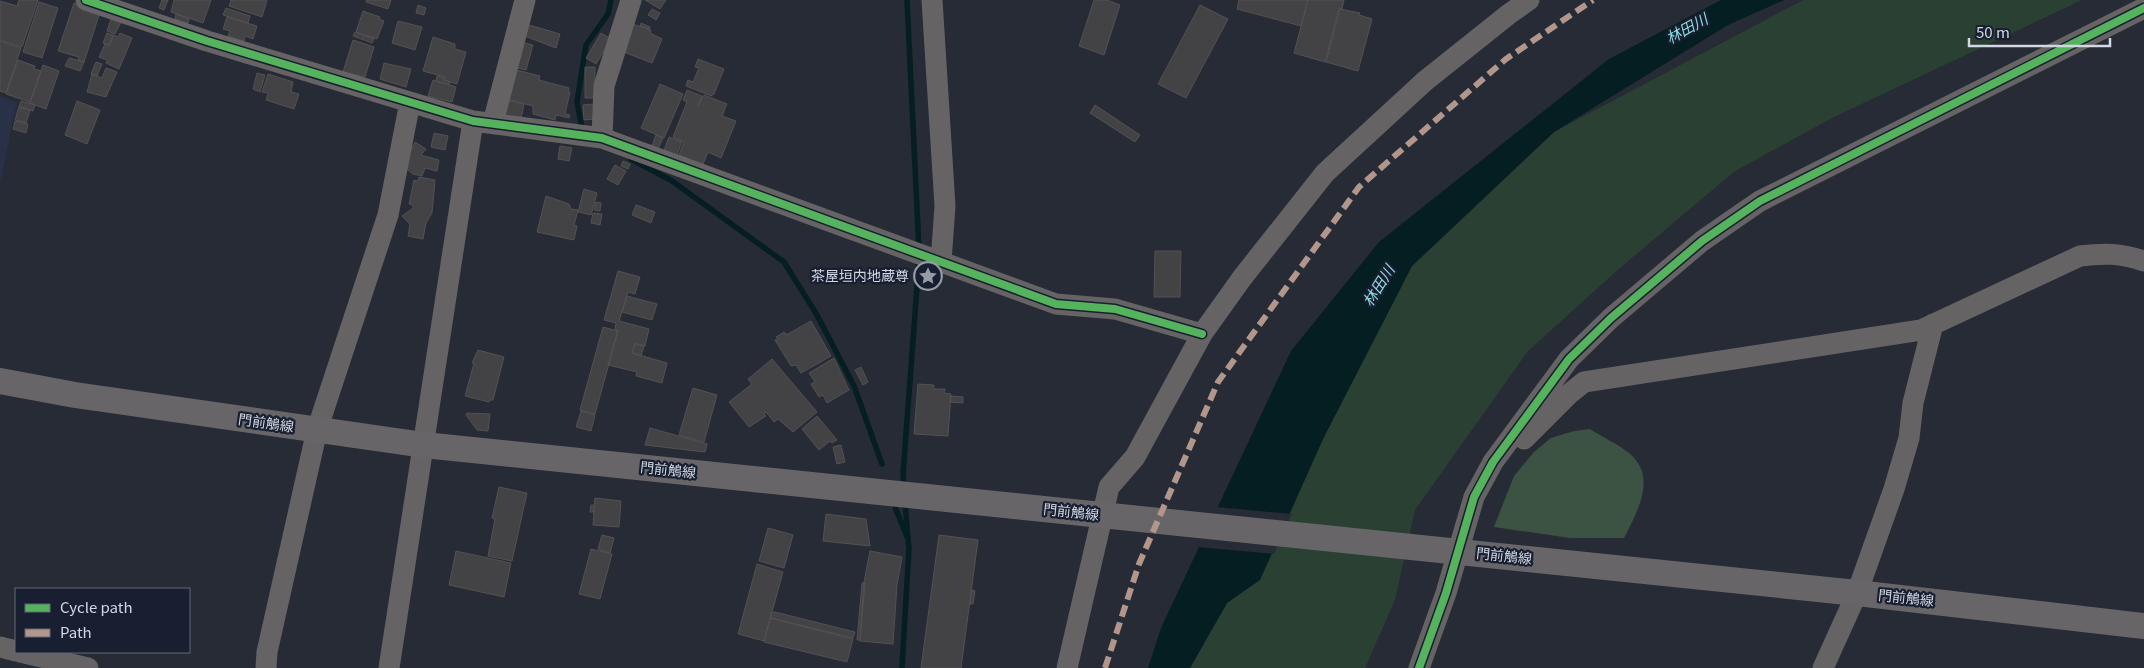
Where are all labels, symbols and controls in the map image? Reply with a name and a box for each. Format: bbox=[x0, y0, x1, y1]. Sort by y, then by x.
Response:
water label: 林田川 bbox=[1661, 7, 1713, 48]
scale bar bbox=[1969, 15, 2110, 47]
text: 50 m bbox=[1976, 21, 2010, 42]
water label: 林田川 bbox=[1357, 259, 1400, 310]
place icon: 茶屋垣内地蔵尊 bbox=[913, 261, 943, 291]
place label: 茶屋垣内地蔵尊 bbox=[811, 265, 909, 285]
street label: 門前鵤線 bbox=[237, 408, 295, 436]
street label: 門前鵤線 bbox=[639, 456, 697, 482]
street label: 門前鵤線 bbox=[1042, 498, 1100, 524]
street label: 門前鵤線 bbox=[1475, 542, 1533, 568]
street label: 門前鵤線 bbox=[1877, 584, 1935, 610]
legend bbox=[15, 588, 190, 653]
text: Cycle path bbox=[60, 596, 133, 617]
text: Path bbox=[60, 621, 92, 642]

